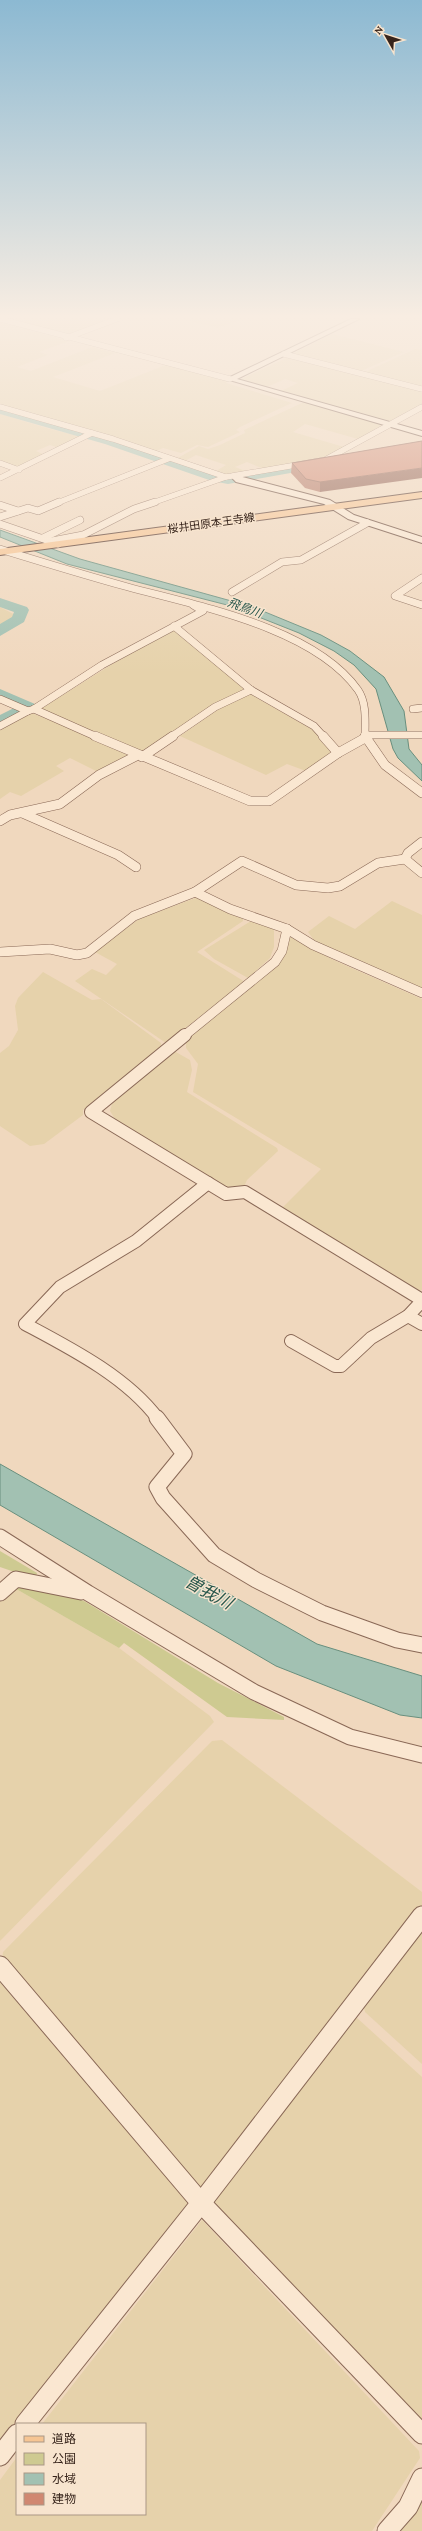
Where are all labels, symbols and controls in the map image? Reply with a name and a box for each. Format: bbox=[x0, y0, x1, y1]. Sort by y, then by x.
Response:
north arrow bbox=[366, 16, 406, 56]
text: N bbox=[371, 23, 386, 36]
street label: 桜井田原本王寺線 bbox=[167, 511, 255, 535]
water label: 飛鳥川 bbox=[226, 595, 266, 621]
water label: 曽我川 bbox=[182, 1572, 237, 1614]
legend bbox=[16, 2423, 146, 2515]
text: 道路 bbox=[52, 2432, 76, 2446]
text: 公園 bbox=[52, 2452, 76, 2466]
text: 水域 bbox=[52, 2472, 76, 2486]
text: 建物 bbox=[52, 2492, 76, 2506]

